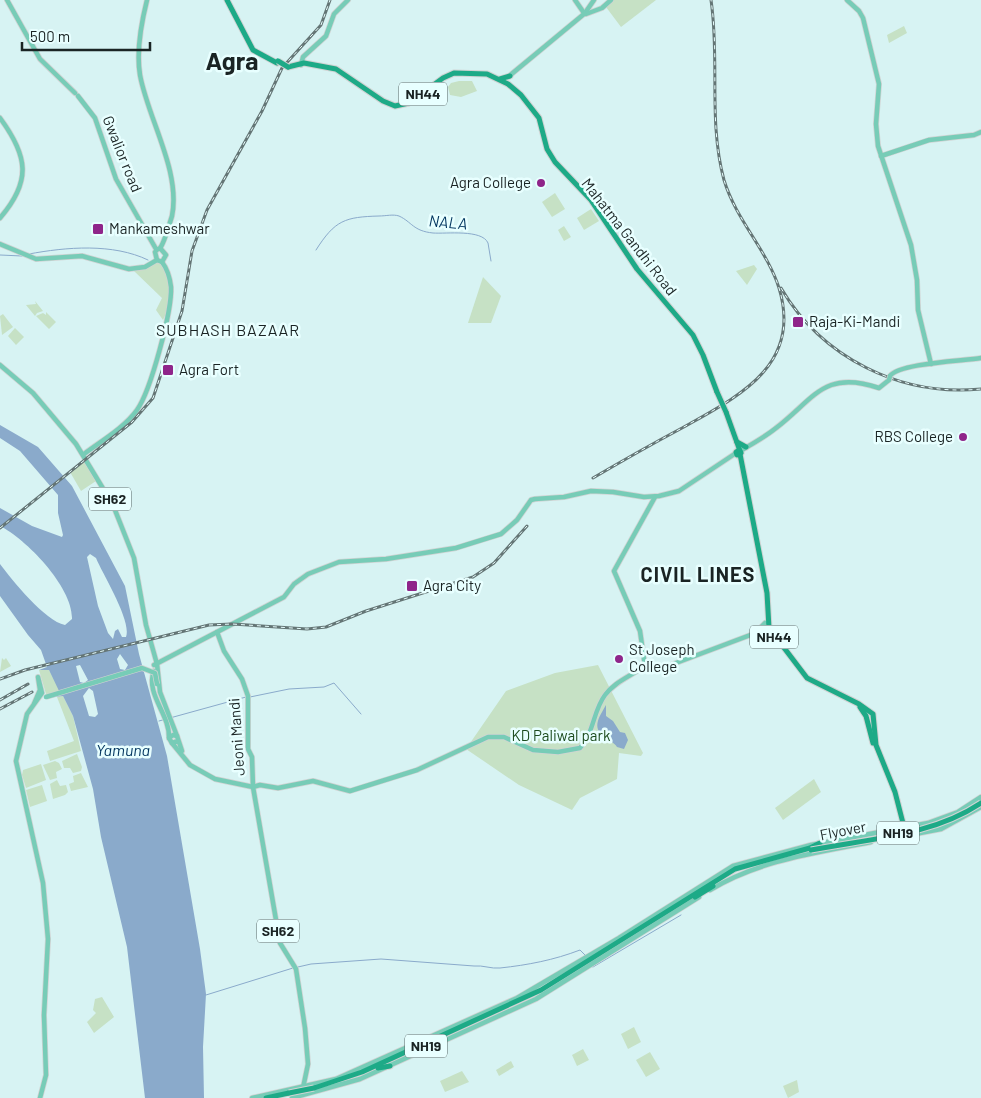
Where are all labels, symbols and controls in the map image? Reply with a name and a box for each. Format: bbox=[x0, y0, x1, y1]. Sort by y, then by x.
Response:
scale bar bbox=[22, 20, 150, 52]
text: 500 m bbox=[30, 27, 70, 45]
district label: Agra bbox=[206, 45, 258, 75]
road number: NH44 bbox=[399, 82, 447, 106]
street label: Gwalior road bbox=[99, 113, 146, 194]
place label: Agra College bbox=[450, 173, 531, 191]
street label: Mahatma Gandhi Road bbox=[578, 174, 681, 299]
marker: Agra College bbox=[535, 177, 547, 189]
water label: NALA bbox=[428, 210, 468, 233]
place label: Mankameshwar bbox=[109, 219, 210, 237]
marker: Mankameshwar bbox=[91, 222, 105, 236]
place label: Raja-Ki-Mandi bbox=[809, 312, 900, 330]
marker: Raja-Ki-Mandi bbox=[791, 315, 805, 329]
district label: SUBHASH BAZAAR bbox=[156, 320, 300, 339]
place label: Agra Fort bbox=[179, 360, 239, 378]
marker: Agra Fort bbox=[161, 363, 175, 377]
place label: RBS College bbox=[874, 427, 953, 445]
marker: RBS College bbox=[957, 431, 969, 443]
road number: SH62 bbox=[89, 488, 131, 510]
district label: CIVIL LINES bbox=[640, 562, 756, 586]
place label: Agra City bbox=[423, 576, 481, 594]
marker: Agra City bbox=[405, 579, 419, 593]
road number: NH44 bbox=[750, 626, 798, 649]
place label: St Joseph College bbox=[629, 640, 695, 675]
marker: St Joseph College bbox=[613, 653, 625, 665]
street label: Jeoni Mandi bbox=[224, 697, 248, 777]
park label: KD Paliwal park bbox=[512, 726, 611, 744]
water label: Yamuna bbox=[96, 740, 150, 759]
street label: Flyover bbox=[818, 817, 868, 843]
road number: NH19 bbox=[877, 821, 919, 844]
road number: SH62 bbox=[257, 919, 299, 942]
road number: NH19 bbox=[405, 1034, 447, 1058]

